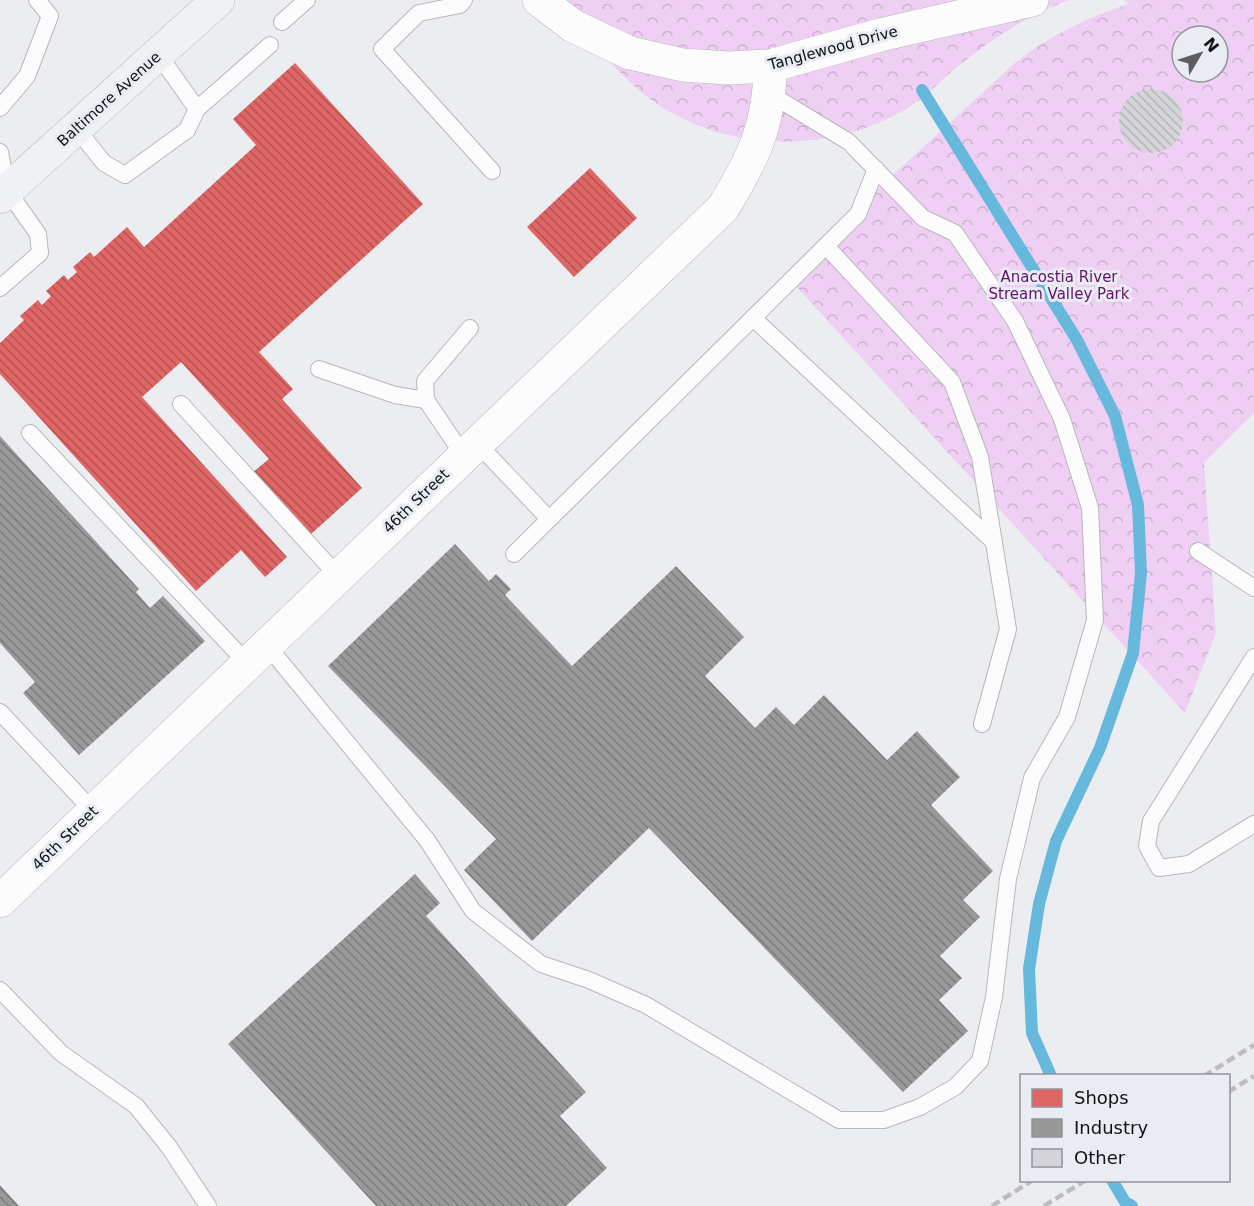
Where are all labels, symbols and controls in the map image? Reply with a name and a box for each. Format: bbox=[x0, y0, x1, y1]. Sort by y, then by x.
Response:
street label: Tanglewood Drive bbox=[765, 22, 900, 74]
north arrow bbox=[1170, 24, 1230, 84]
text: N bbox=[1200, 34, 1223, 56]
street label: Baltimore Avenue bbox=[54, 48, 164, 150]
park label: Anacostia River Stream Valley Park bbox=[989, 268, 1130, 303]
street label: 46th Street bbox=[379, 465, 453, 537]
street label: 46th Street bbox=[28, 802, 102, 874]
legend bbox=[1020, 1074, 1230, 1182]
text: Shops bbox=[1074, 1087, 1129, 1108]
text: Industry bbox=[1074, 1117, 1148, 1138]
text: Other bbox=[1074, 1147, 1126, 1168]

